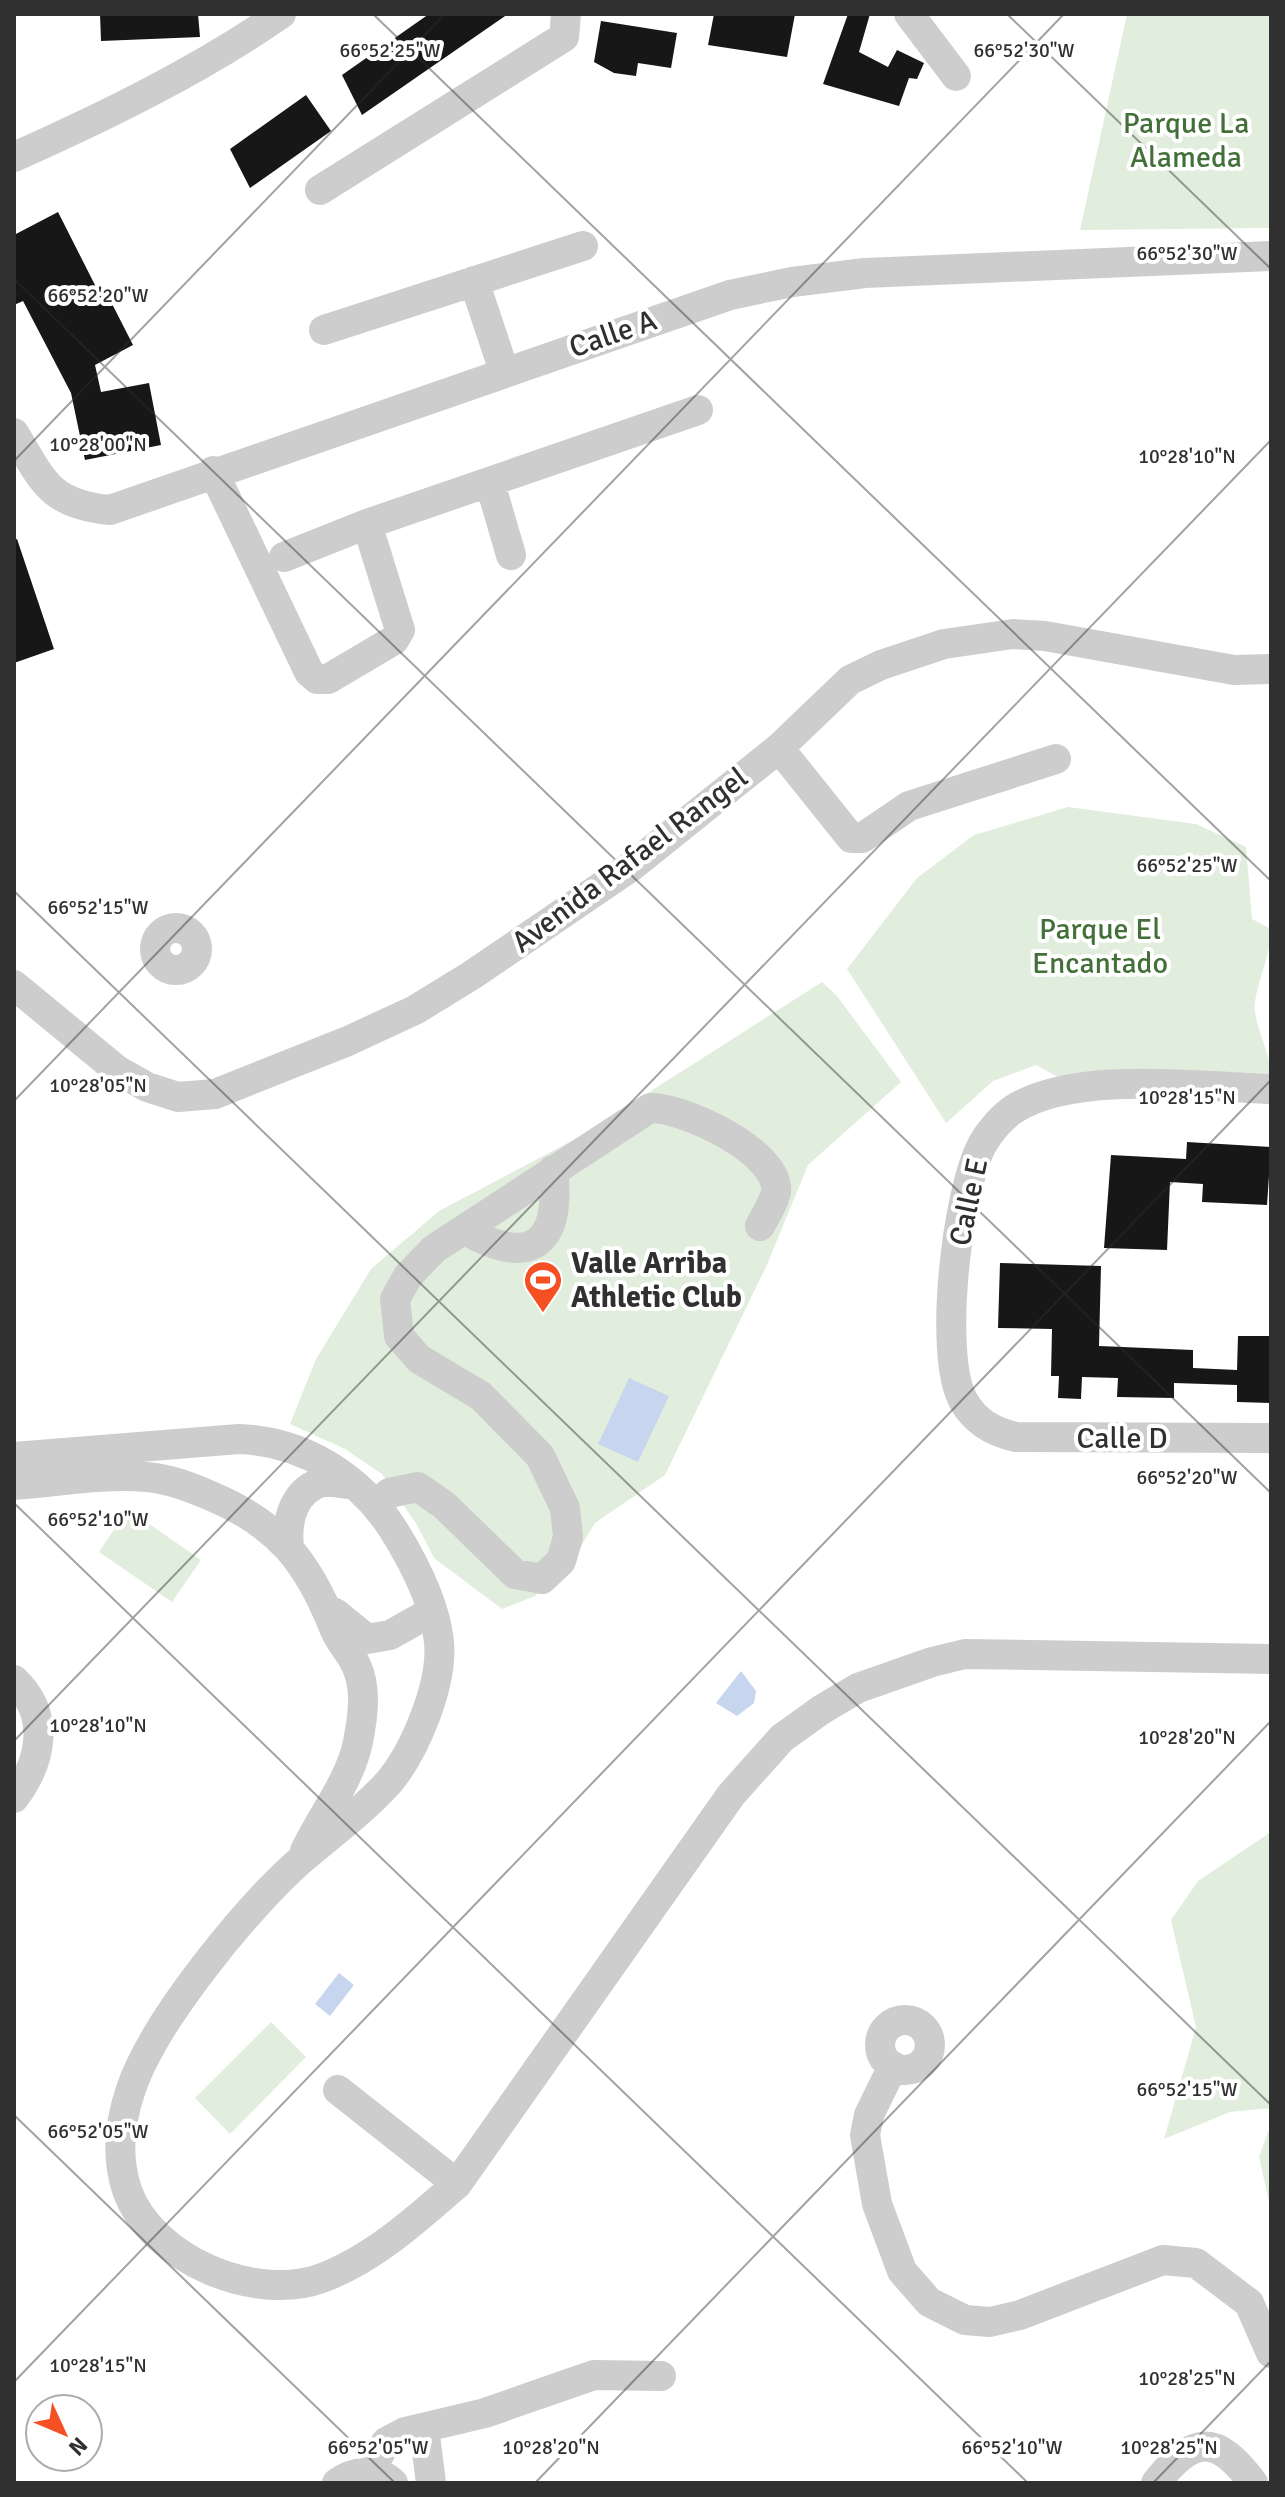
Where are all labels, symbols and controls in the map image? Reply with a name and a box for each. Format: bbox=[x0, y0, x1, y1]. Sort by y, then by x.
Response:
text: 66°52'25"W bbox=[339, 38, 441, 63]
text: 66°52'30"W bbox=[973, 38, 1075, 63]
park label: Parque La Alameda bbox=[1123, 105, 1249, 176]
text: 66°52'30"W bbox=[1136, 241, 1238, 266]
text: 66°52'20"W bbox=[47, 283, 149, 308]
street label: Calle A bbox=[564, 302, 662, 366]
text: 10°28'00"N bbox=[49, 432, 147, 457]
text: 10°28'10"N bbox=[1138, 444, 1236, 469]
street label: Avenida Rafael Rangel bbox=[505, 759, 755, 961]
text: 66°52'25"W bbox=[1136, 853, 1238, 878]
text: 66°52'15"W bbox=[47, 895, 149, 920]
park label: Parque El Encantado bbox=[1032, 911, 1168, 982]
text: 10°28'05"N bbox=[49, 1073, 147, 1098]
text: 10°28'15"N bbox=[1138, 1085, 1236, 1110]
street label: Calle E bbox=[942, 1155, 996, 1249]
place label: Valle Arriba Athletic Club bbox=[571, 1245, 742, 1316]
sports icon: Valle Arriba Athletic Club bbox=[522, 1259, 564, 1314]
street label: Calle D bbox=[1076, 1420, 1168, 1457]
text: 66°52'20"W bbox=[1136, 1465, 1238, 1490]
text: 66°52'10"W bbox=[47, 1507, 149, 1532]
text: 10°28'10"N bbox=[49, 1713, 147, 1738]
text: 10°28'20"N bbox=[1138, 1725, 1236, 1750]
text: 66°52'15"W bbox=[1136, 2077, 1238, 2102]
text: 66°52'05"W bbox=[47, 2119, 149, 2144]
text: 10°28'15"N bbox=[49, 2353, 147, 2378]
text: 10°28'25"N bbox=[1138, 2366, 1236, 2391]
north arrow bbox=[24, 2393, 104, 2473]
text: N bbox=[63, 2432, 93, 2461]
text: 66°52'05"W bbox=[327, 2435, 429, 2460]
text: 10°28'20"N bbox=[502, 2435, 600, 2460]
text: 66°52'10"W bbox=[961, 2435, 1063, 2460]
text: 10°28'25"N bbox=[1120, 2435, 1218, 2460]

